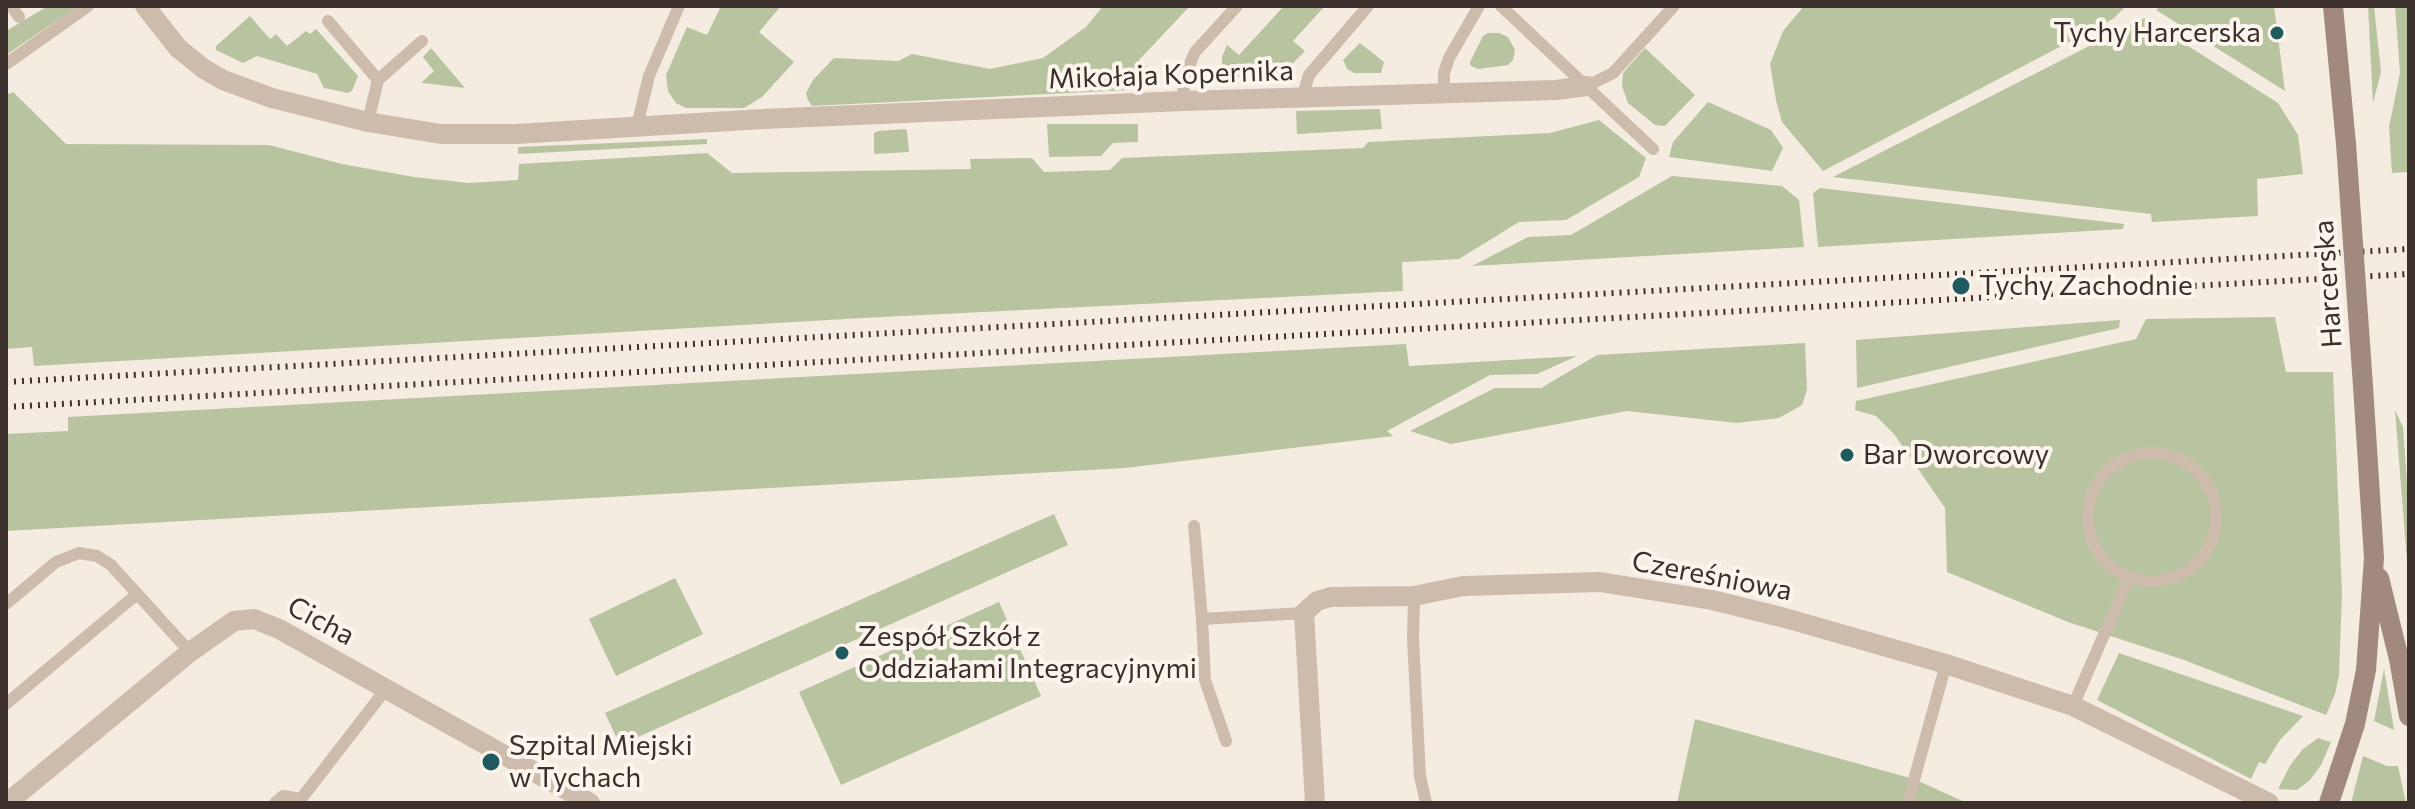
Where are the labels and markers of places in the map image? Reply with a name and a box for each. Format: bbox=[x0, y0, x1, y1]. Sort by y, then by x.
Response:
place label: Tychy Harcerska bbox=[2053, 16, 2261, 50]
marker: Tychy Harcerska bbox=[2268, 24, 2286, 42]
place label: Tychy Zachodnie bbox=[1979, 269, 2193, 303]
marker: Tychy Zachodnie bbox=[1950, 275, 1972, 297]
place label: Bar Dworcowy bbox=[1863, 438, 2049, 472]
marker: Bar Dworcowy bbox=[1838, 446, 1856, 464]
place label: Zespół Szkół z Oddziałami Integracyjnymi bbox=[858, 620, 1197, 686]
marker: Zespół Szkół z Oddziałami Integracyjnymi bbox=[833, 644, 851, 662]
place label: Szpital Miejski w Tychach bbox=[509, 729, 693, 795]
marker: Szpital Miejski w Tychach bbox=[480, 751, 502, 773]

